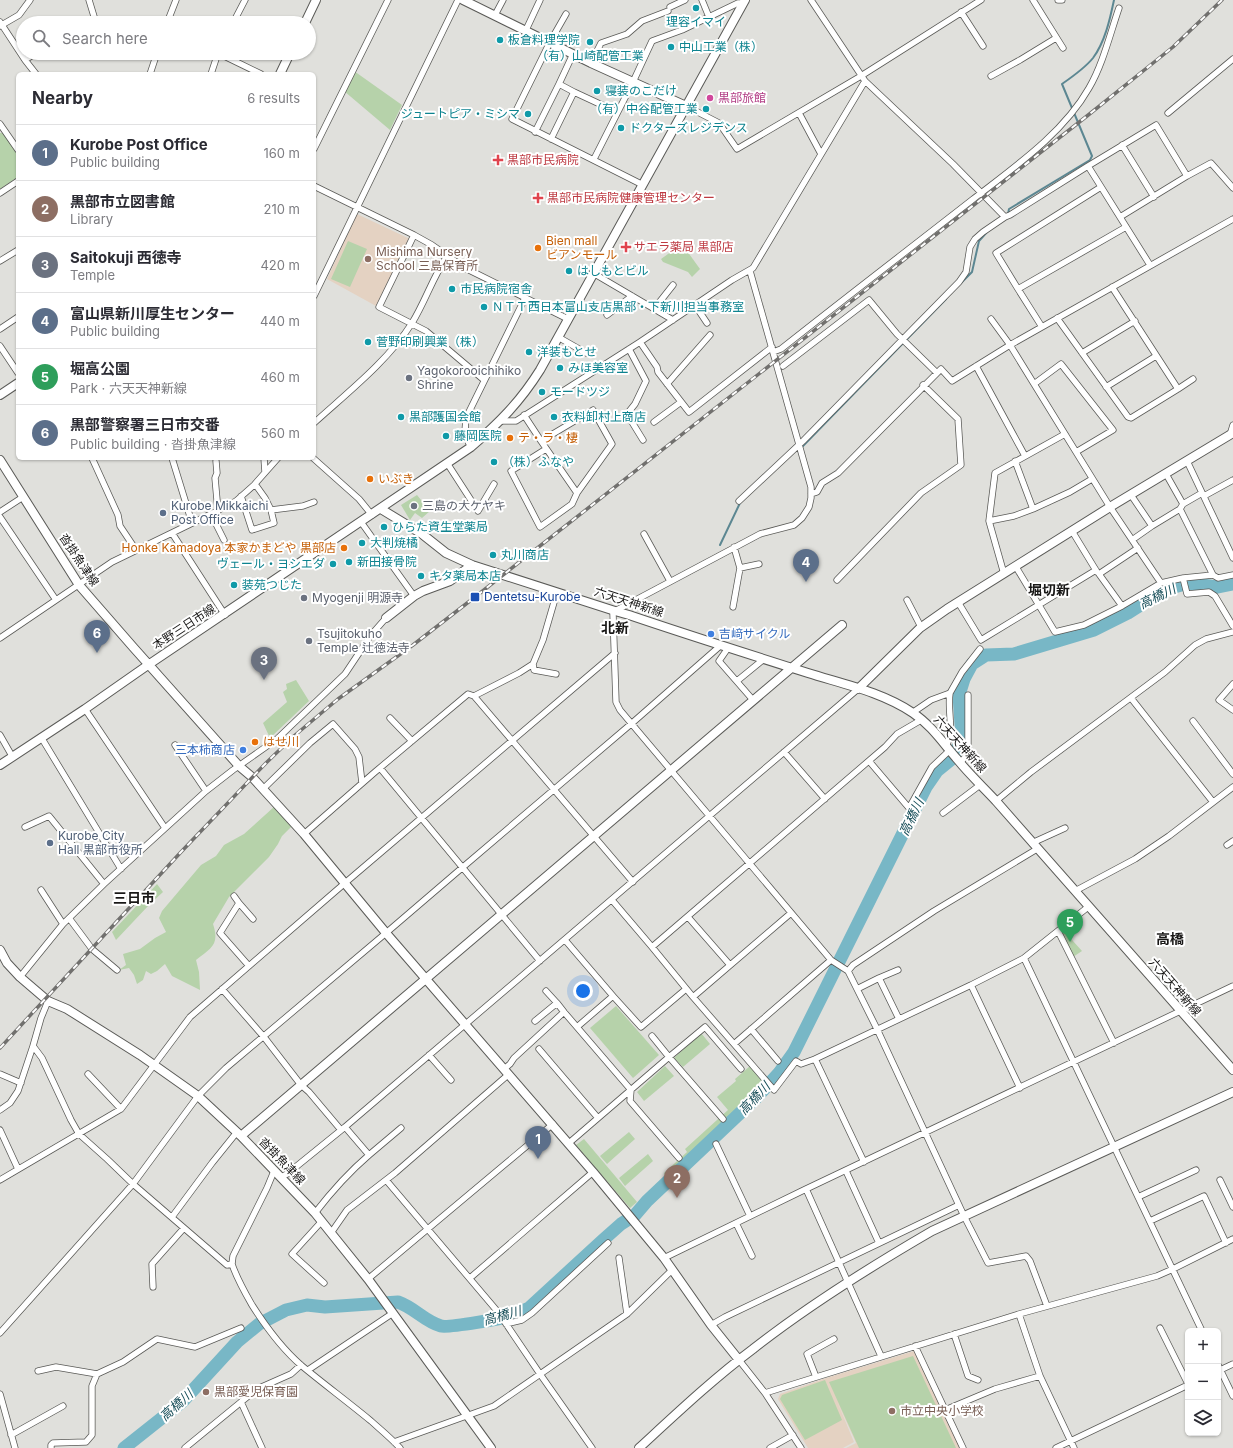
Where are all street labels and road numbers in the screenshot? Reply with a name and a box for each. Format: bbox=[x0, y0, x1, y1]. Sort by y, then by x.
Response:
street label: 沓掛魚津線 bbox=[56, 531, 102, 589]
street label: 六天天神新線 bbox=[593, 583, 666, 620]
street label: 本野三日市線 bbox=[149, 601, 218, 652]
street label: 六天天神新線 bbox=[931, 712, 990, 775]
street label: 六天天神新線 bbox=[1146, 955, 1205, 1019]
street label: 沓掛魚津線 bbox=[256, 1134, 309, 1187]

